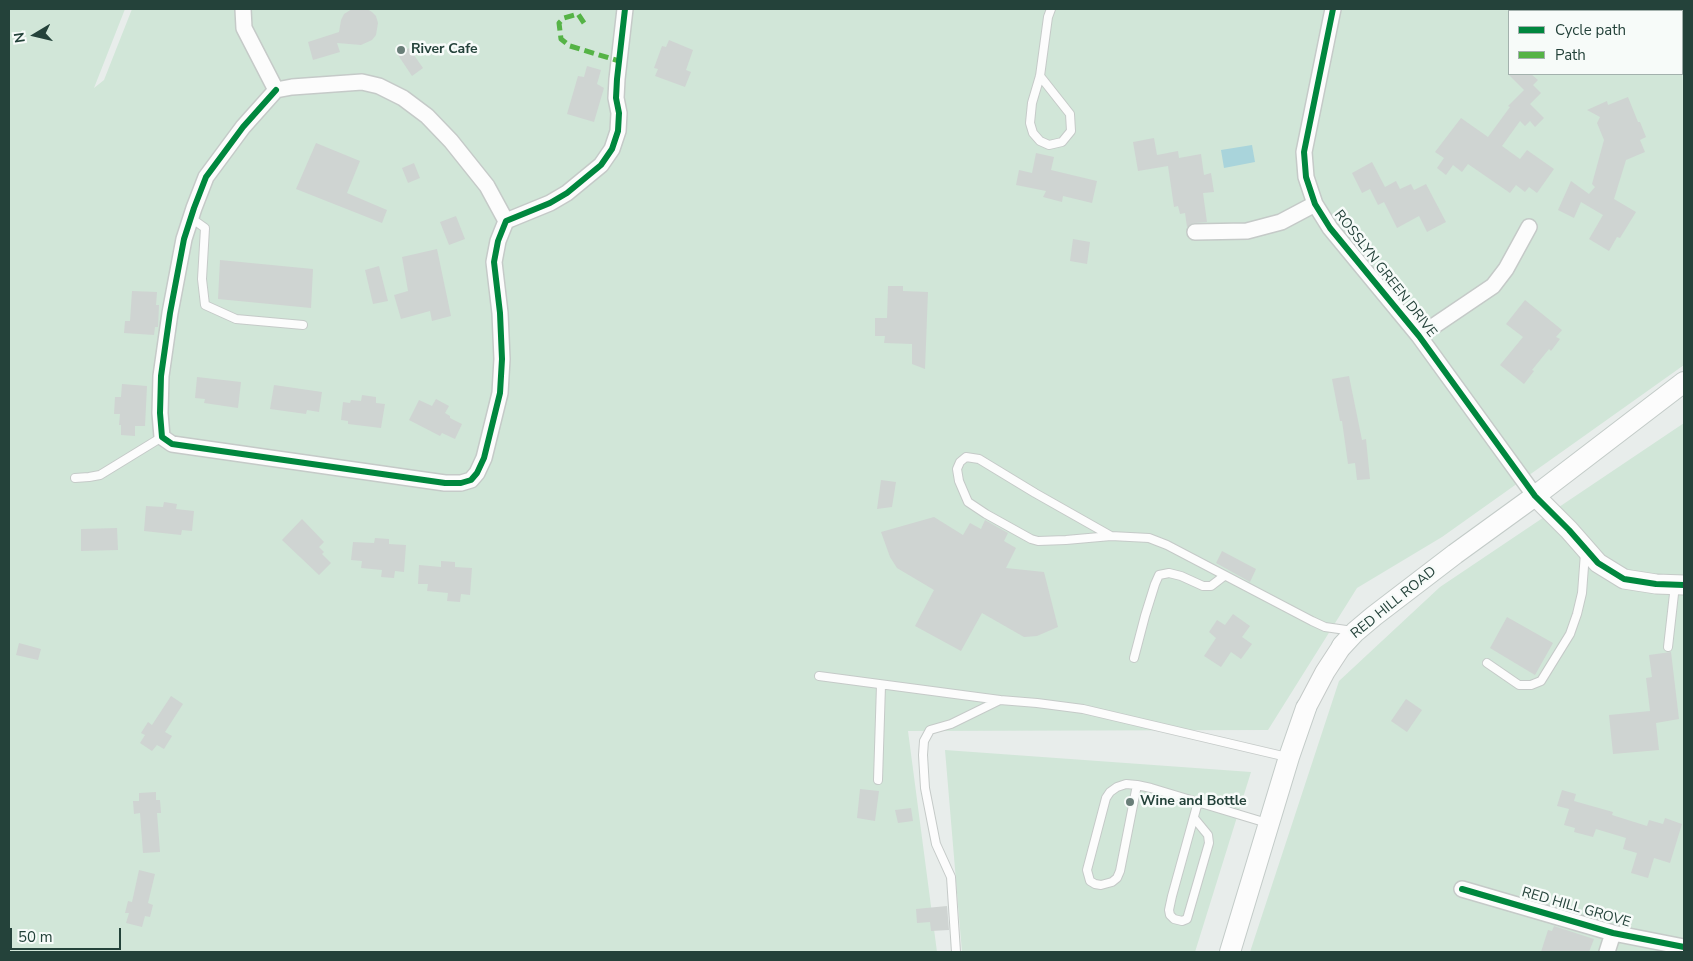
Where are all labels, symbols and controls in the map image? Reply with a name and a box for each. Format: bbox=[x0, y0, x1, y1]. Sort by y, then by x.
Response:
north arrow bbox=[10, 10, 60, 60]
legend bbox=[1508, 10, 1683, 75]
text: Cycle path bbox=[1555, 20, 1626, 40]
text: N bbox=[9, 31, 30, 44]
place label: River Cafe bbox=[411, 42, 478, 58]
marker: River Cafe bbox=[395, 44, 407, 56]
text: Path bbox=[1555, 45, 1586, 65]
street label: ROSSLYN GREEN DRIVE bbox=[1330, 207, 1440, 341]
street label: RED HILL ROAD bbox=[1348, 563, 1440, 643]
place label: Wine and Bottle bbox=[1140, 794, 1247, 810]
marker: Wine and Bottle bbox=[1124, 796, 1136, 808]
street label: RED HILL GROVE bbox=[1520, 884, 1632, 932]
scale bar bbox=[12, 918, 124, 950]
text: 50 m bbox=[18, 927, 53, 947]

